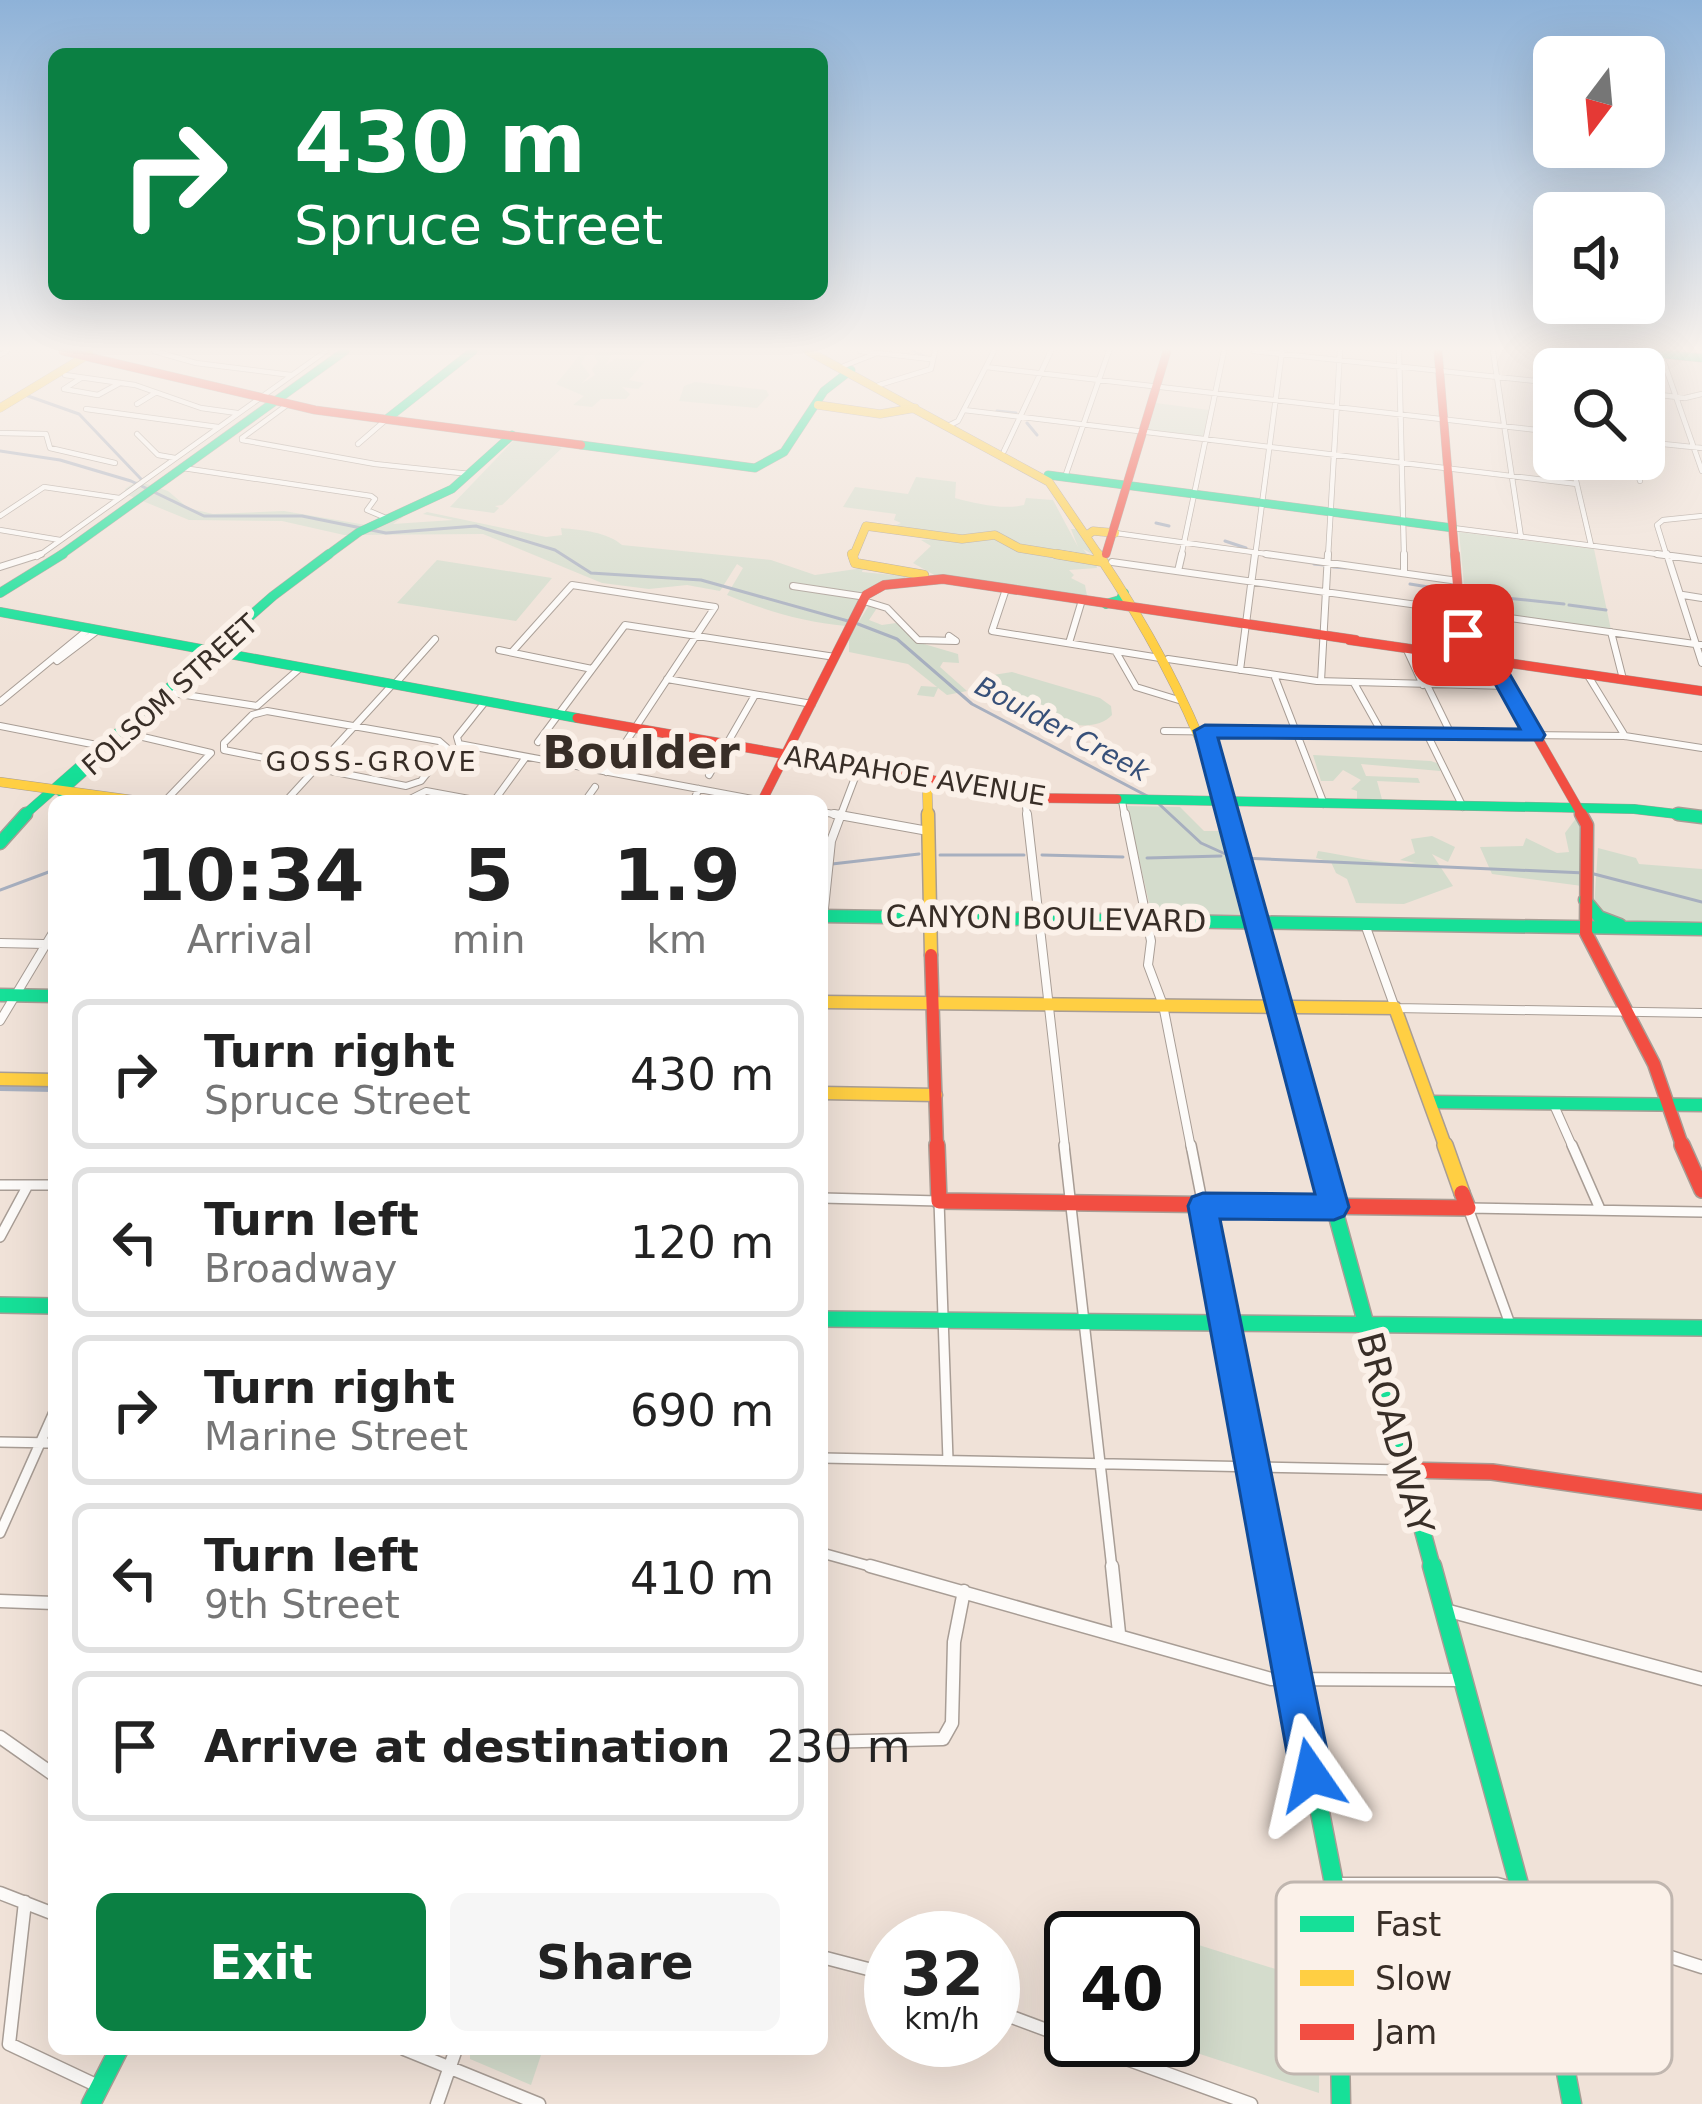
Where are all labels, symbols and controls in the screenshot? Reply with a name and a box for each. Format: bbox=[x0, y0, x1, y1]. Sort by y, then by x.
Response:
north arrow bbox=[1533, 36, 1665, 168]
map controls bbox=[1533, 36, 1665, 480]
text: 430 m bbox=[294, 94, 586, 192]
icon: right bbox=[96, 96, 252, 252]
button: sound bbox=[1533, 192, 1665, 324]
text: Spruce Street bbox=[294, 194, 663, 257]
button: search bbox=[1533, 348, 1665, 480]
pin bbox=[1412, 584, 1514, 686]
icon: arrive bbox=[1430, 602, 1496, 668]
street label: FOLSOM STREET bbox=[76, 607, 264, 781]
water label: Boulder Creek bbox=[970, 670, 1155, 788]
district label: Boulder bbox=[542, 726, 741, 779]
street label: ARAPAHOE AVENUE bbox=[782, 740, 1048, 811]
district label: GOSS-GROVE bbox=[265, 746, 479, 777]
text: 10:34 bbox=[135, 833, 365, 917]
text: 5 bbox=[464, 833, 514, 917]
text: 1.9 bbox=[613, 833, 741, 917]
street label: CANYON BOULEVARD bbox=[885, 898, 1207, 939]
text: Arrival bbox=[187, 917, 313, 962]
text: min bbox=[452, 917, 526, 962]
text: km bbox=[646, 917, 707, 962]
text: Turn right bbox=[204, 1025, 455, 1078]
icon: right bbox=[102, 1041, 168, 1107]
text: 430 m bbox=[630, 1048, 774, 1101]
text: Spruce Street bbox=[204, 1078, 471, 1123]
text: Turn left bbox=[204, 1193, 419, 1246]
icon: left bbox=[102, 1209, 168, 1275]
text: 120 m bbox=[630, 1216, 774, 1269]
text: Broadway bbox=[204, 1246, 397, 1291]
street label: BROADWAY bbox=[1349, 1328, 1442, 1539]
text: Turn right bbox=[204, 1361, 455, 1414]
icon: right bbox=[102, 1377, 168, 1443]
text: 690 m bbox=[630, 1384, 774, 1437]
text: Marine Street bbox=[204, 1414, 468, 1459]
text: Turn left bbox=[204, 1529, 419, 1582]
icon: left bbox=[102, 1545, 168, 1611]
text: 410 m bbox=[630, 1552, 774, 1605]
text: 9th Street bbox=[204, 1582, 400, 1627]
position arrow bbox=[1248, 1712, 1374, 1838]
icon: arrive bbox=[102, 1713, 168, 1779]
text: Arrive at destination bbox=[204, 1720, 730, 1773]
text: 230 m bbox=[766, 1720, 910, 1773]
legend bbox=[1276, 1882, 1672, 2074]
button: Exit bbox=[96, 1893, 426, 2031]
button: Share bbox=[450, 1893, 780, 2031]
text: Fast bbox=[1375, 1905, 1441, 1944]
speed limit sign: 40 bbox=[1044, 1911, 1200, 2067]
text: 32 bbox=[900, 1939, 984, 2009]
text: Slow bbox=[1375, 1959, 1452, 1998]
text: km/h bbox=[904, 2001, 980, 2036]
text: Jam bbox=[1373, 2013, 1437, 2052]

